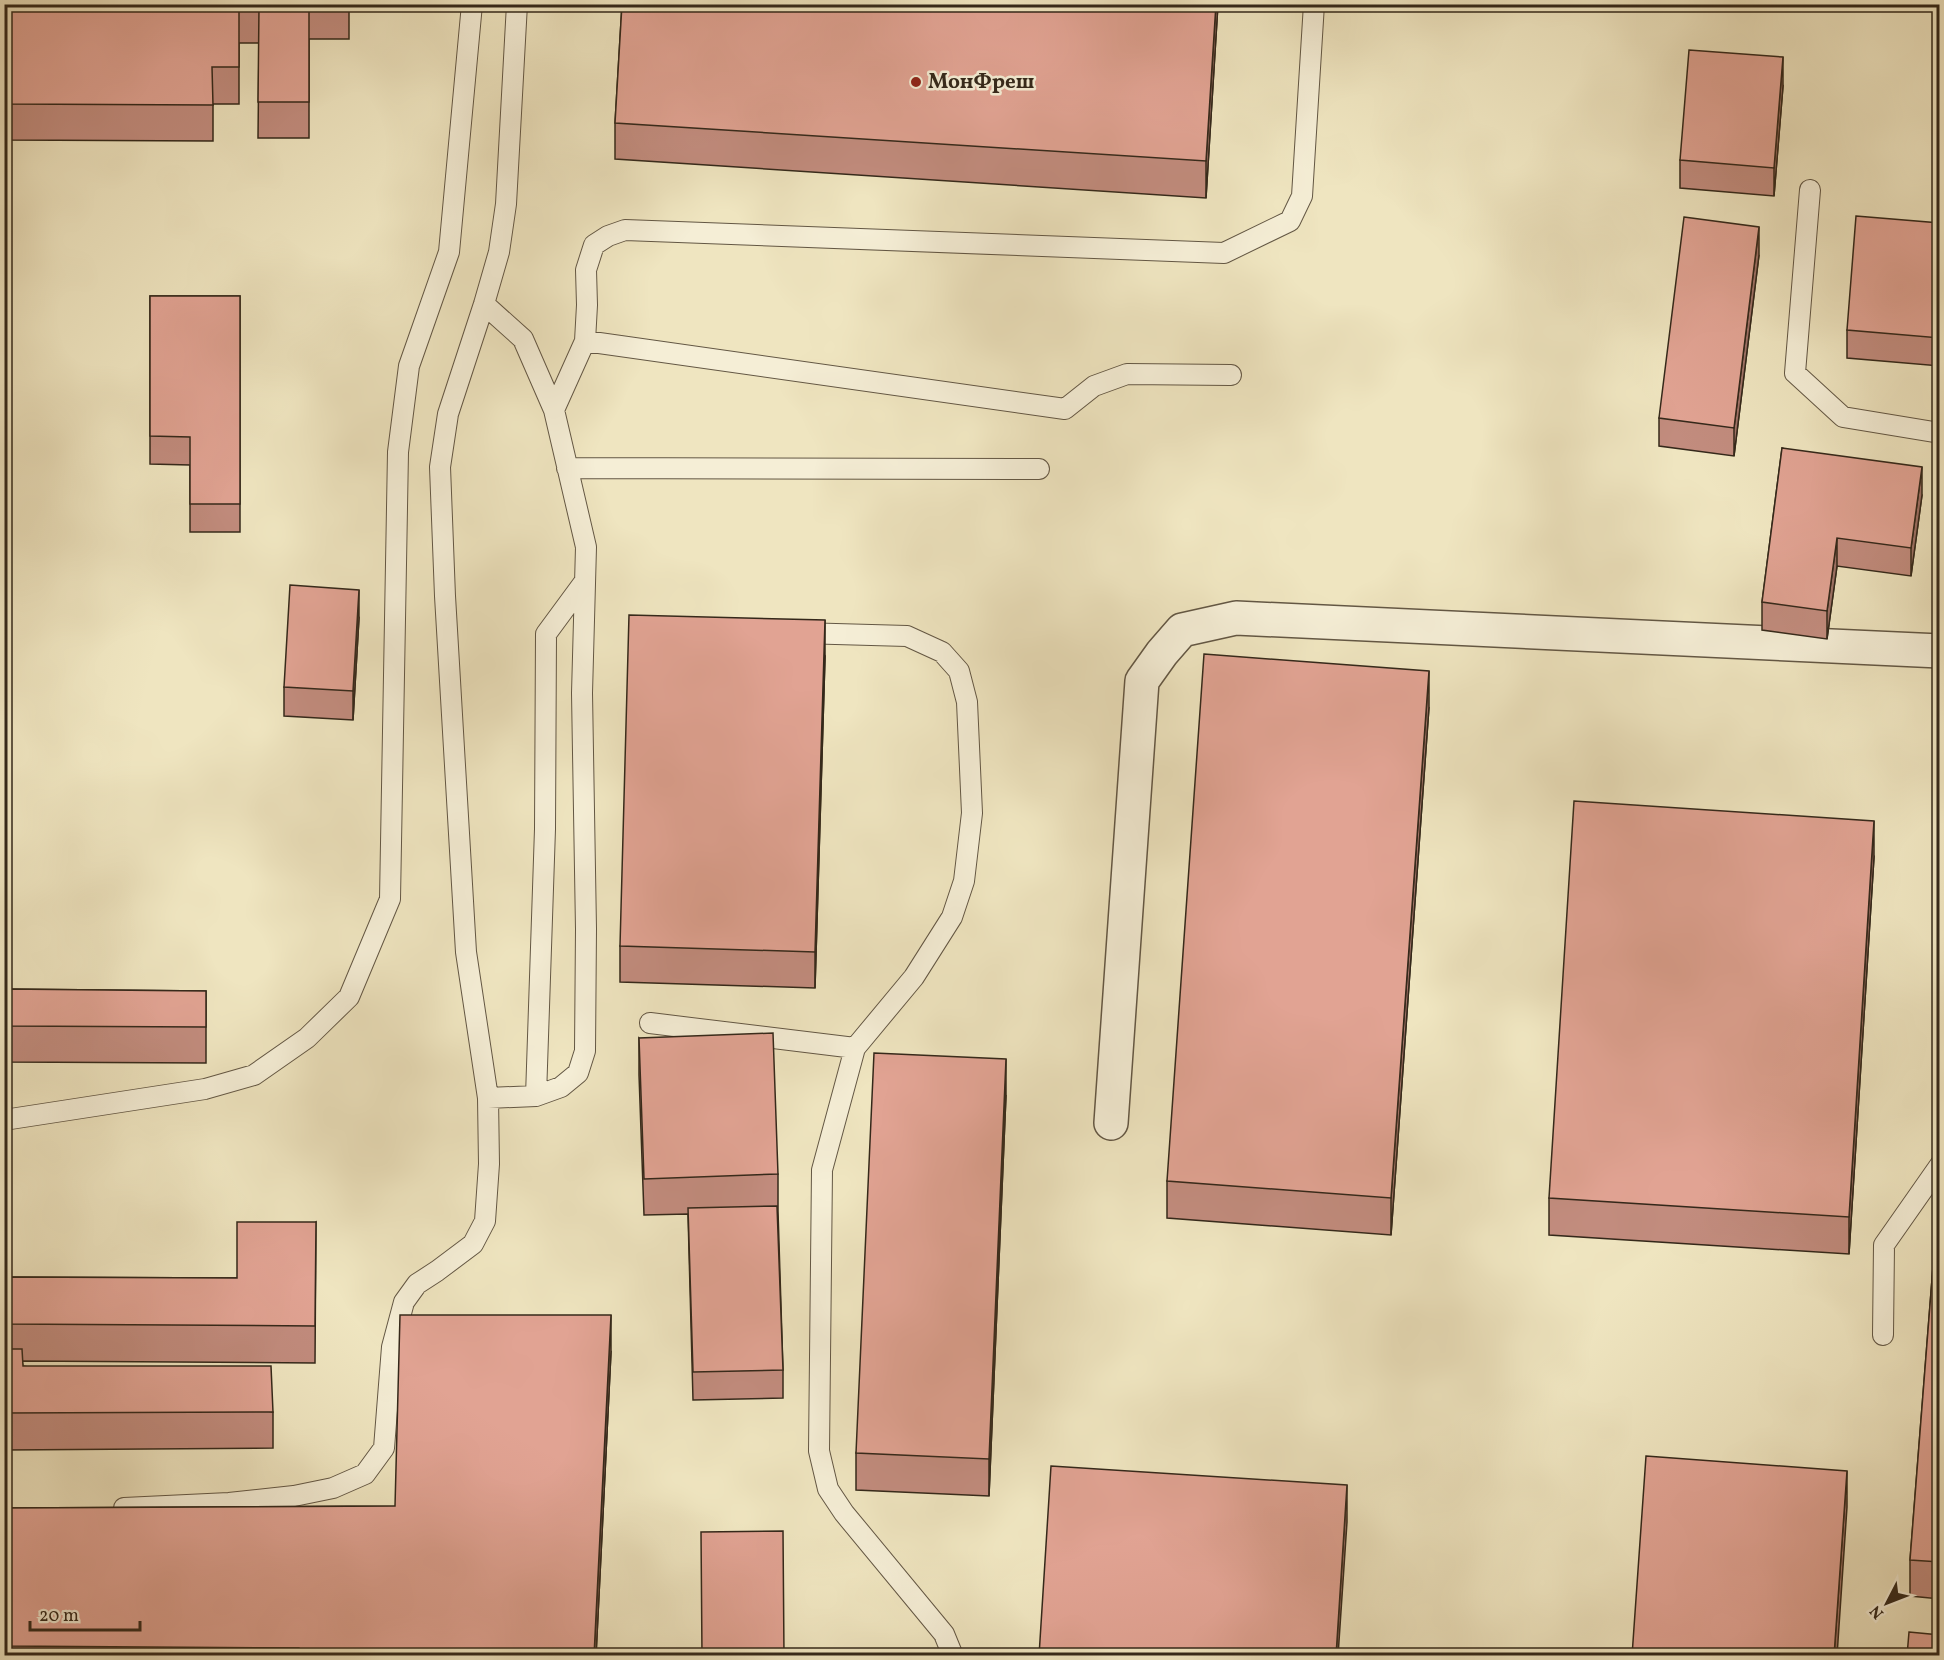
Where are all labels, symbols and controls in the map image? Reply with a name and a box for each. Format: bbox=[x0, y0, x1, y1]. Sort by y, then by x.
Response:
place label: МонФреш bbox=[928, 68, 1034, 97]
marker: МонФреш bbox=[909, 75, 923, 89]
north arrow bbox=[1857, 1573, 1917, 1633]
scale bar bbox=[30, 1594, 140, 1632]
text: N bbox=[1865, 1600, 1889, 1623]
text: 20 m bbox=[39, 1604, 79, 1629]

